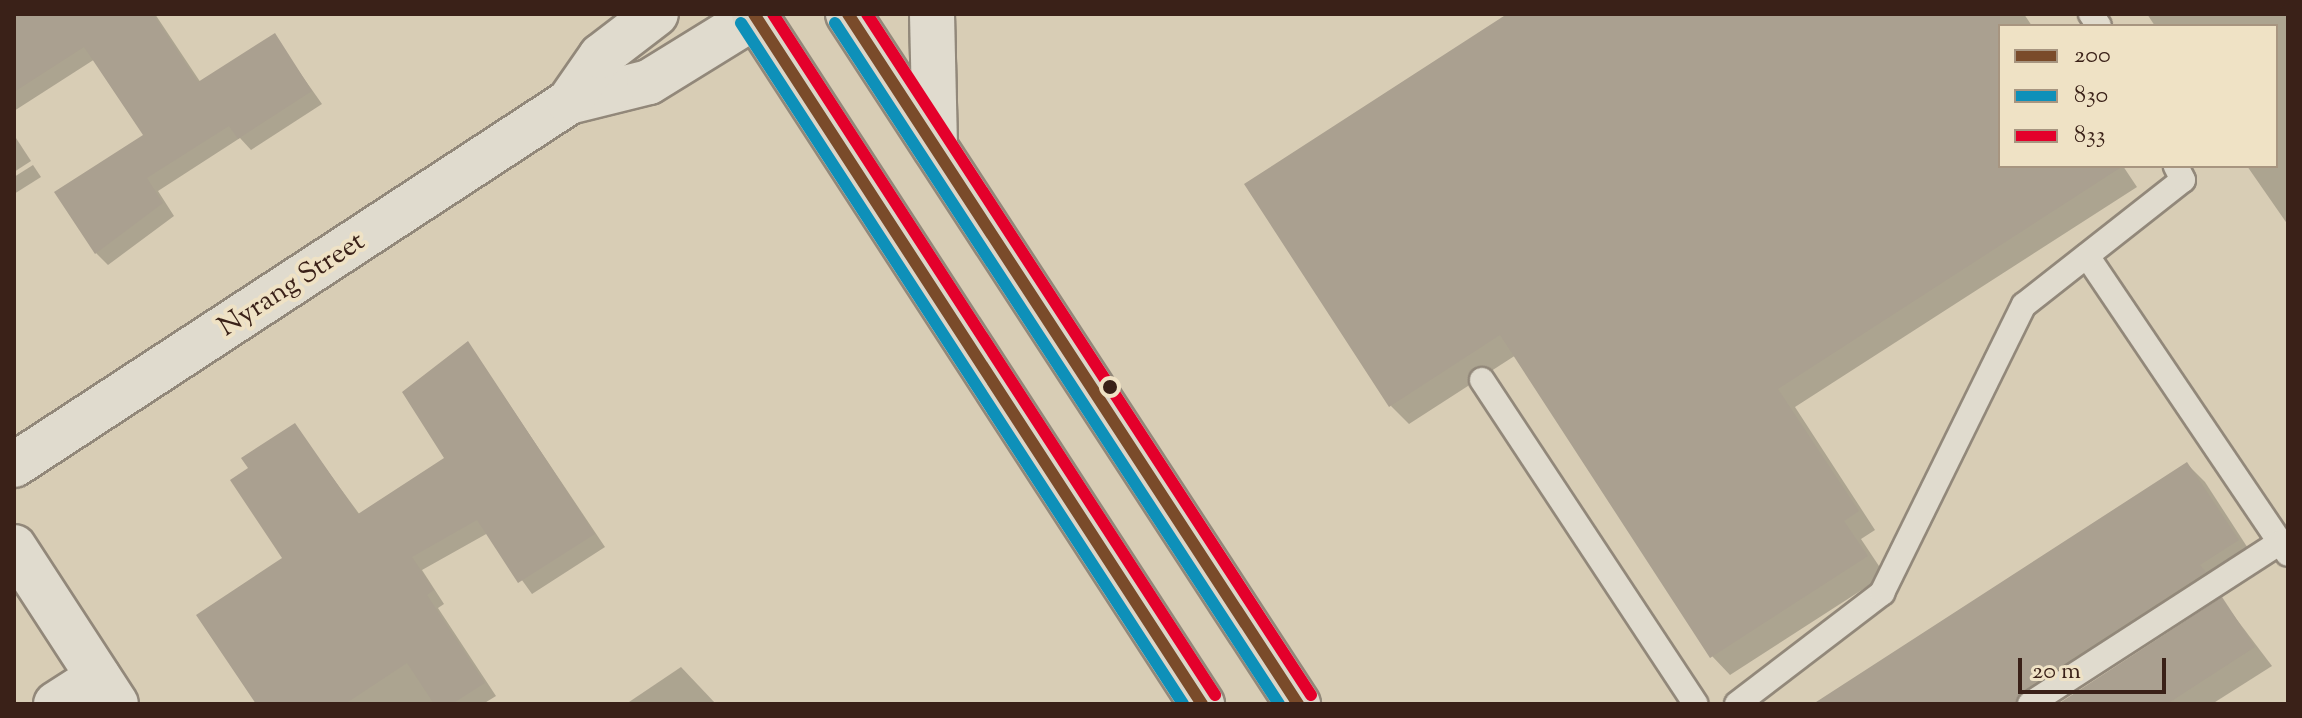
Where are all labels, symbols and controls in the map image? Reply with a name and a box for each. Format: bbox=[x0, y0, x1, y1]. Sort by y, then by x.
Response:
legend bbox=[1998, 24, 2278, 168]
text: 200 bbox=[2074, 39, 2111, 73]
text: 830 bbox=[2074, 79, 2108, 113]
text: 833 bbox=[2074, 119, 2105, 153]
street label: Nyrang Street bbox=[213, 225, 371, 345]
unlabelled marker bbox=[1102, 379, 1118, 395]
scale bar bbox=[2022, 642, 2170, 692]
text: 20 m bbox=[2032, 655, 2081, 689]

